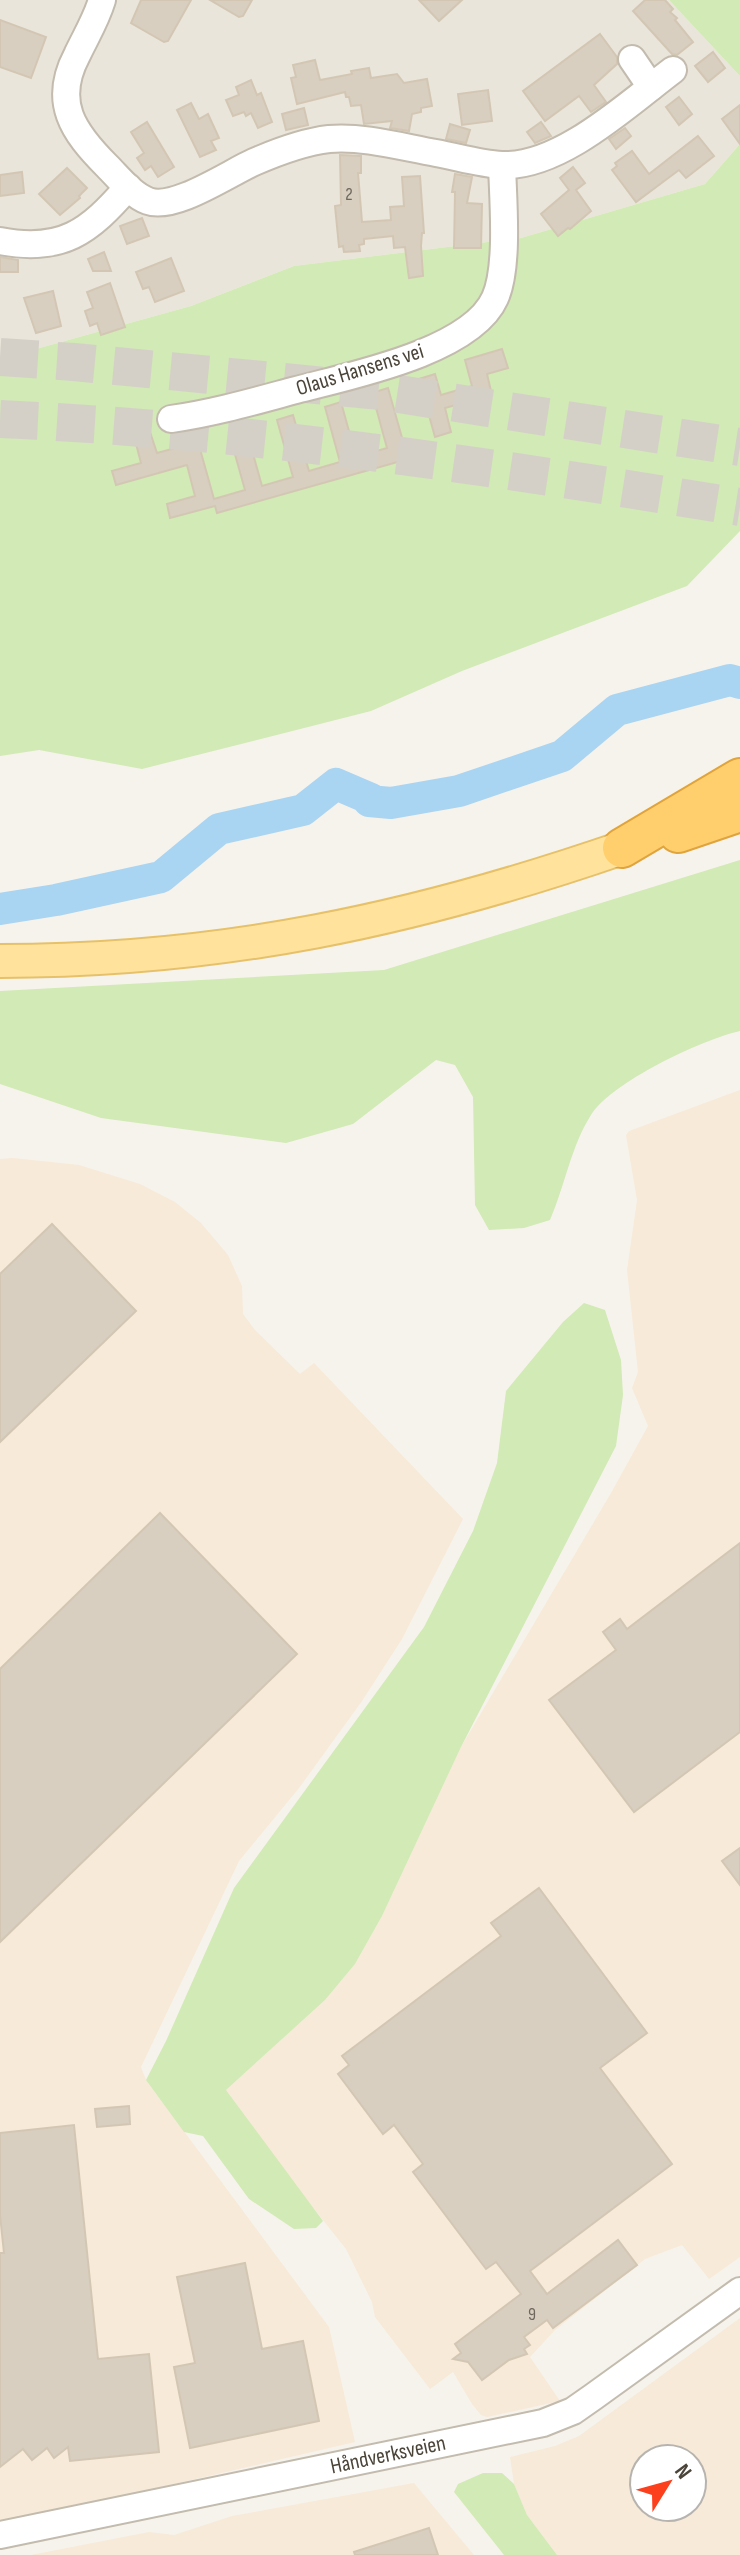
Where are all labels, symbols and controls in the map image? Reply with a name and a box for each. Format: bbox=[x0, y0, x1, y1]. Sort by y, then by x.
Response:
house number: 2 bbox=[345, 184, 353, 205]
street label: Olaus Hansens vei bbox=[293, 338, 427, 402]
house number: 9 bbox=[528, 2304, 536, 2325]
street label: Håndverksveien bbox=[328, 2430, 448, 2480]
north arrow bbox=[628, 2443, 708, 2523]
text: N bbox=[668, 2459, 697, 2485]

